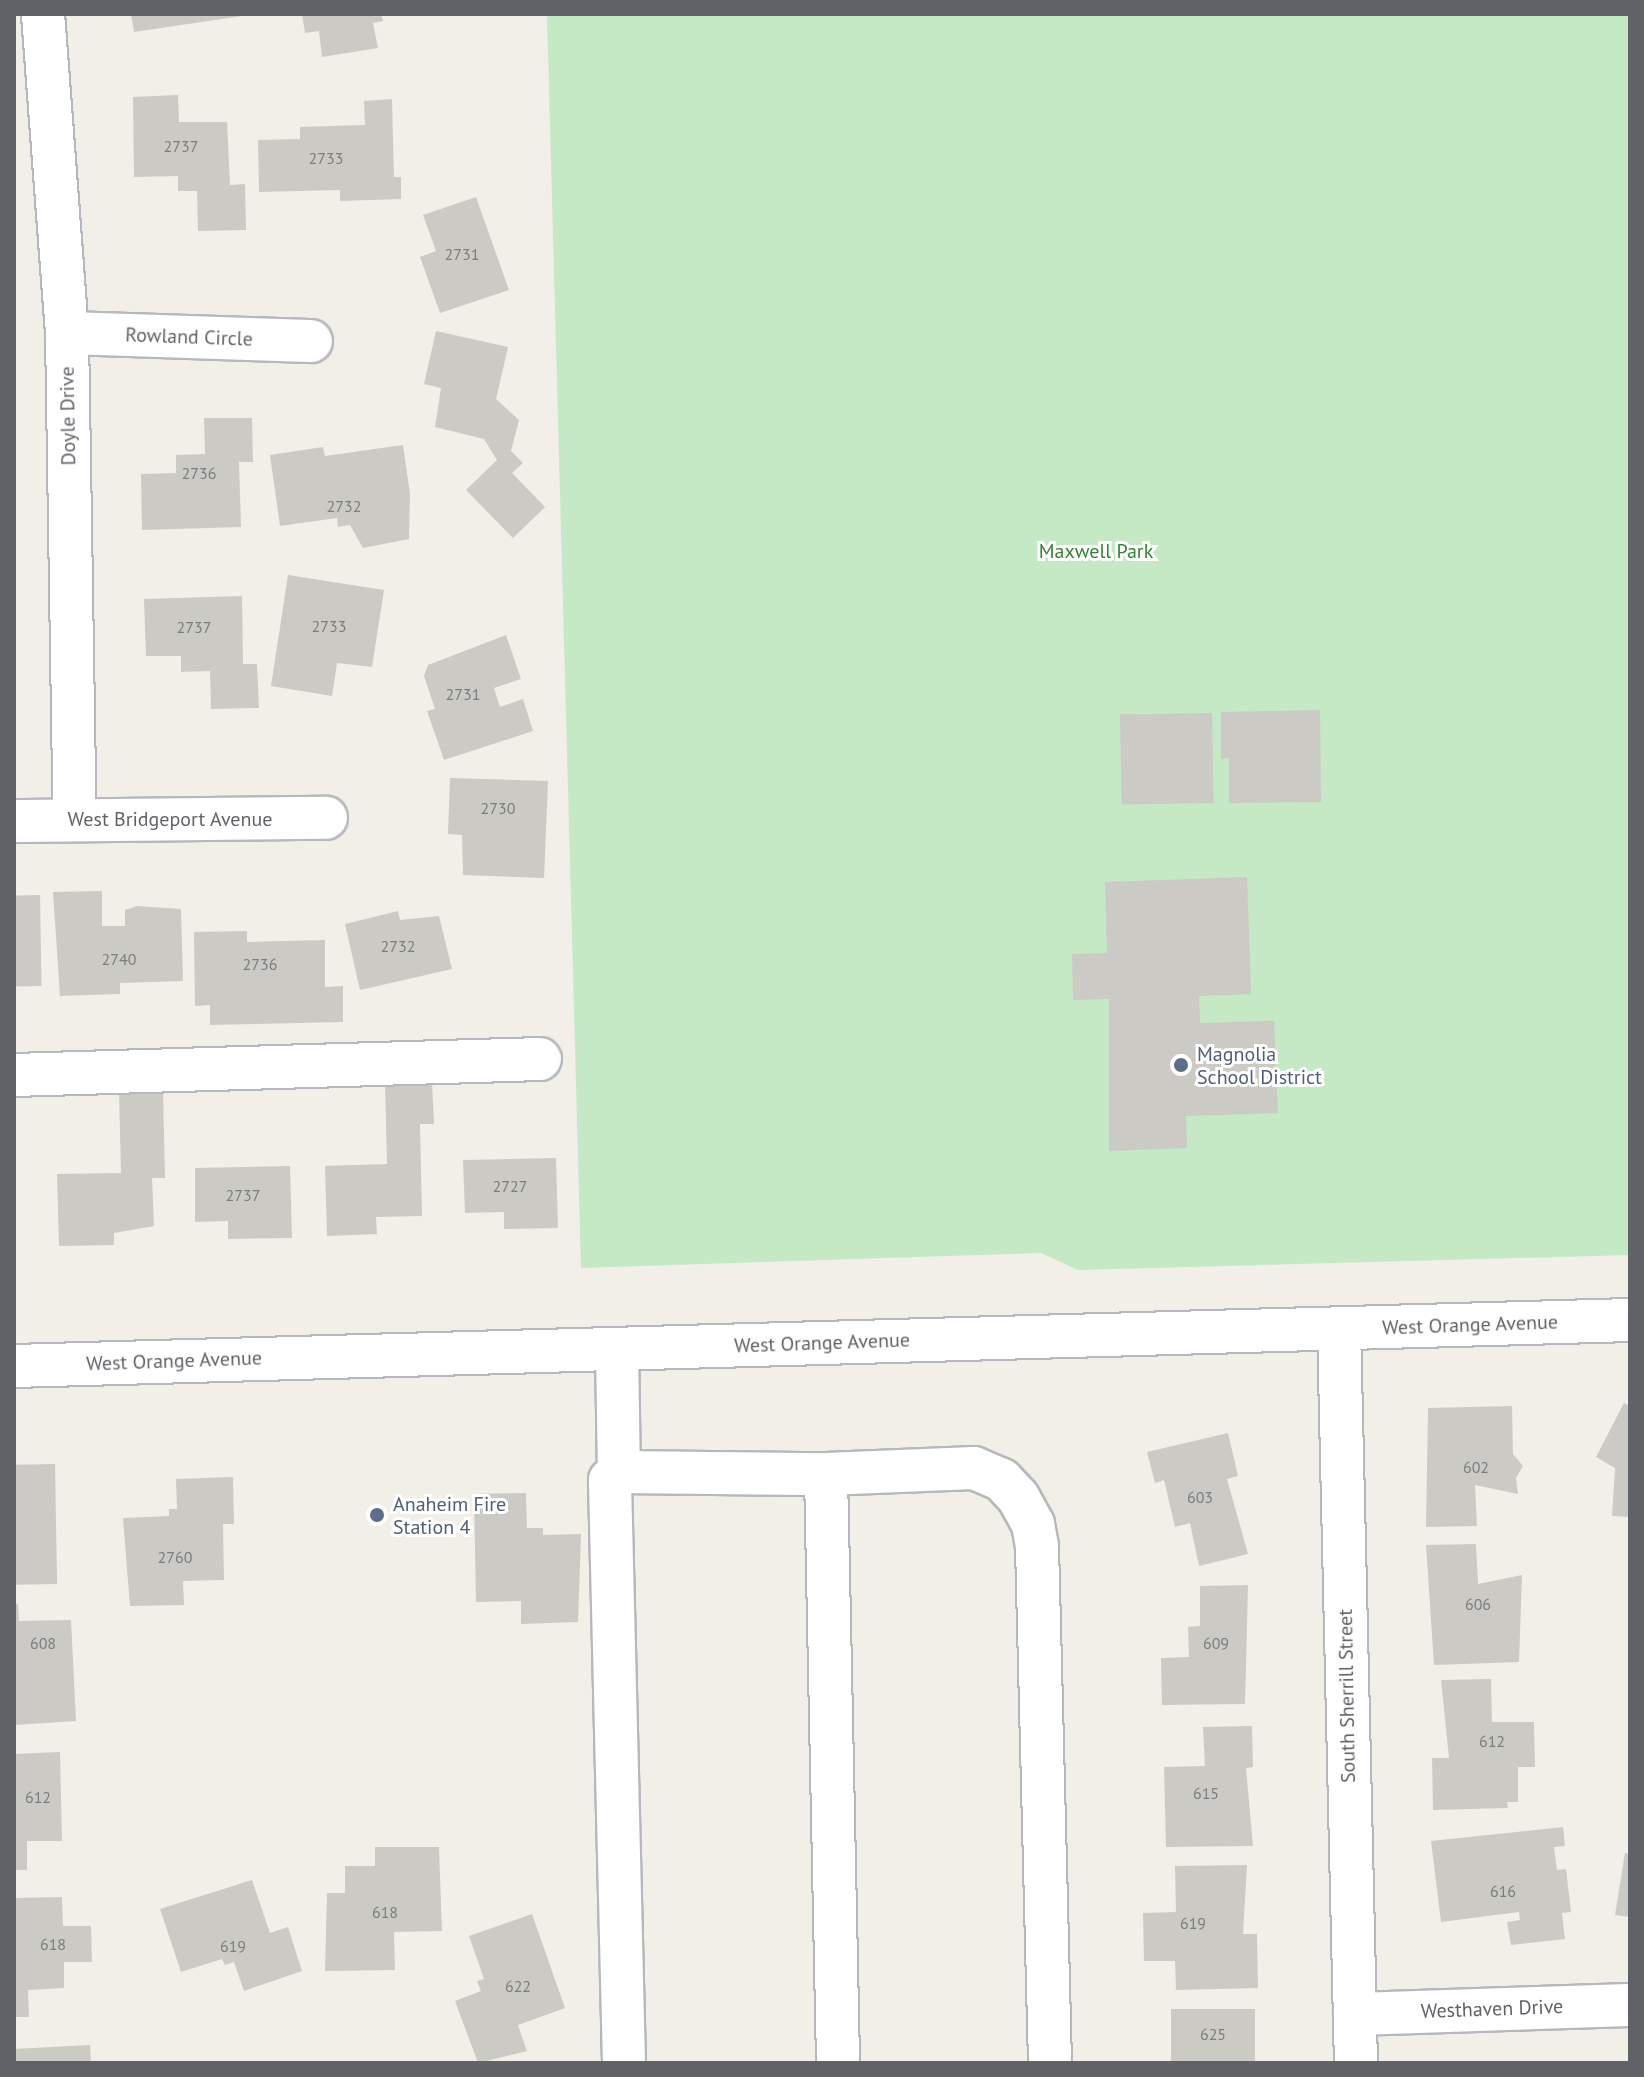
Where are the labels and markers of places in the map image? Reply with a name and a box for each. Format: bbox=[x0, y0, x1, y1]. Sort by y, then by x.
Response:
place label: Magnolia School District bbox=[1197, 1042, 1322, 1089]
marker: Magnolia School District bbox=[1172, 1056, 1190, 1074]
place label: Anaheim Fire Station 4 bbox=[393, 1492, 506, 1539]
marker: Anaheim Fire Station 4 bbox=[368, 1506, 386, 1524]

